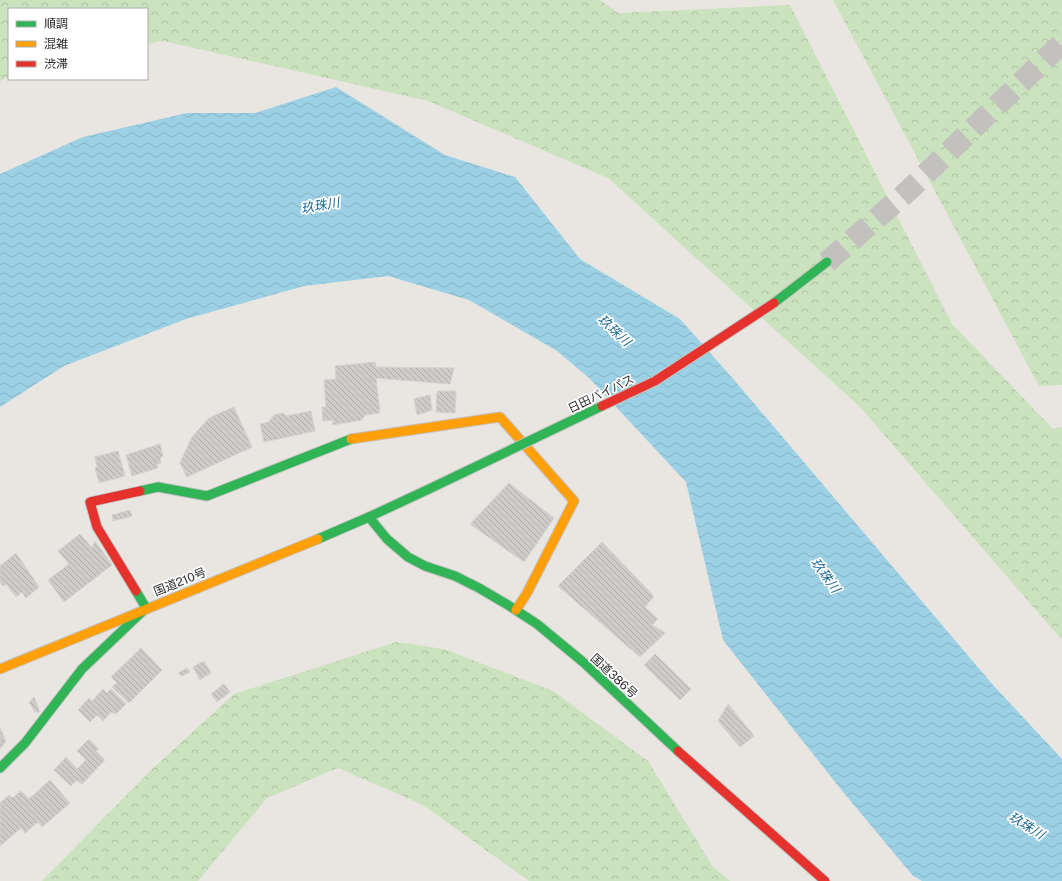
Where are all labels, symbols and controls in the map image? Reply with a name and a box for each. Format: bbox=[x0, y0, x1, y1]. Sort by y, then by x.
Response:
legend bbox=[8, 8, 148, 80]
text: 順調 bbox=[44, 17, 68, 31]
text: 混雑 bbox=[44, 37, 68, 51]
text: 渋滞 bbox=[44, 57, 68, 71]
water label: 玖珠川 bbox=[300, 194, 343, 216]
water label: 玖珠川 bbox=[595, 312, 635, 351]
street label: 日田バイパス bbox=[566, 372, 636, 416]
water label: 玖珠川 bbox=[808, 555, 844, 597]
street label: 国道210号 bbox=[152, 565, 208, 599]
street label: 国道386号 bbox=[588, 651, 640, 701]
water label: 玖珠川 bbox=[1006, 809, 1049, 843]

